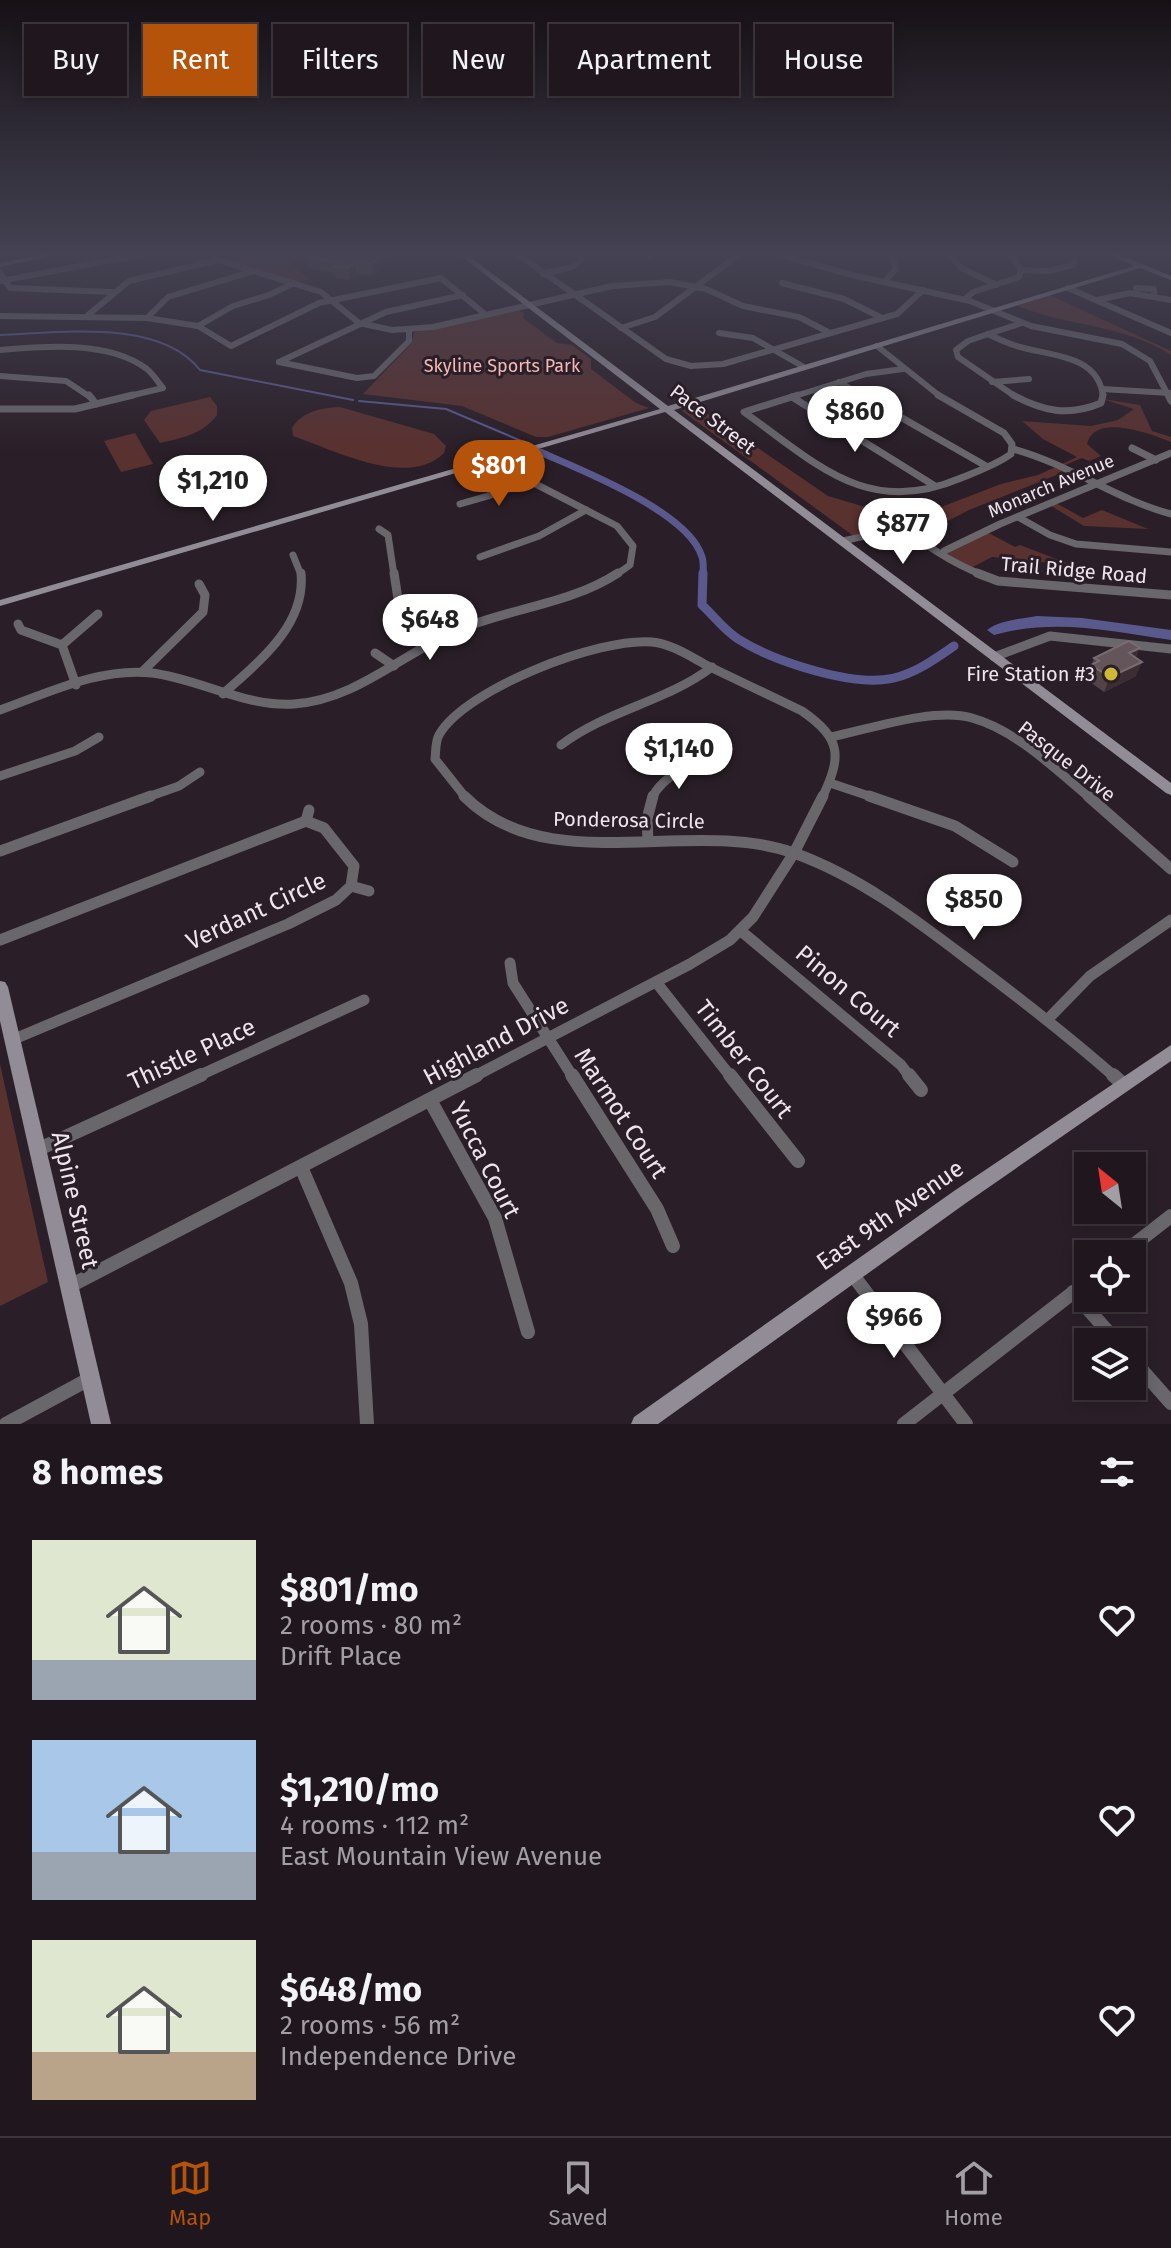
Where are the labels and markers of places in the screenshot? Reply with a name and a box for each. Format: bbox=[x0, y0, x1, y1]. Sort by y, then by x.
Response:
pin: $860 bbox=[808, 386, 902, 454]
pin: $801 bbox=[452, 440, 546, 508]
pin: $1,210 bbox=[148, 455, 278, 523]
pin: $877 bbox=[856, 498, 950, 566]
pin: $648 bbox=[383, 594, 477, 662]
place label: Fire Station #3 bbox=[966, 662, 1095, 686]
marker: Fire Station #3 bbox=[1102, 665, 1120, 683]
pin: $1,140 bbox=[614, 723, 744, 791]
pin: $850 bbox=[927, 874, 1021, 942]
pin: $966 bbox=[847, 1292, 941, 1360]

